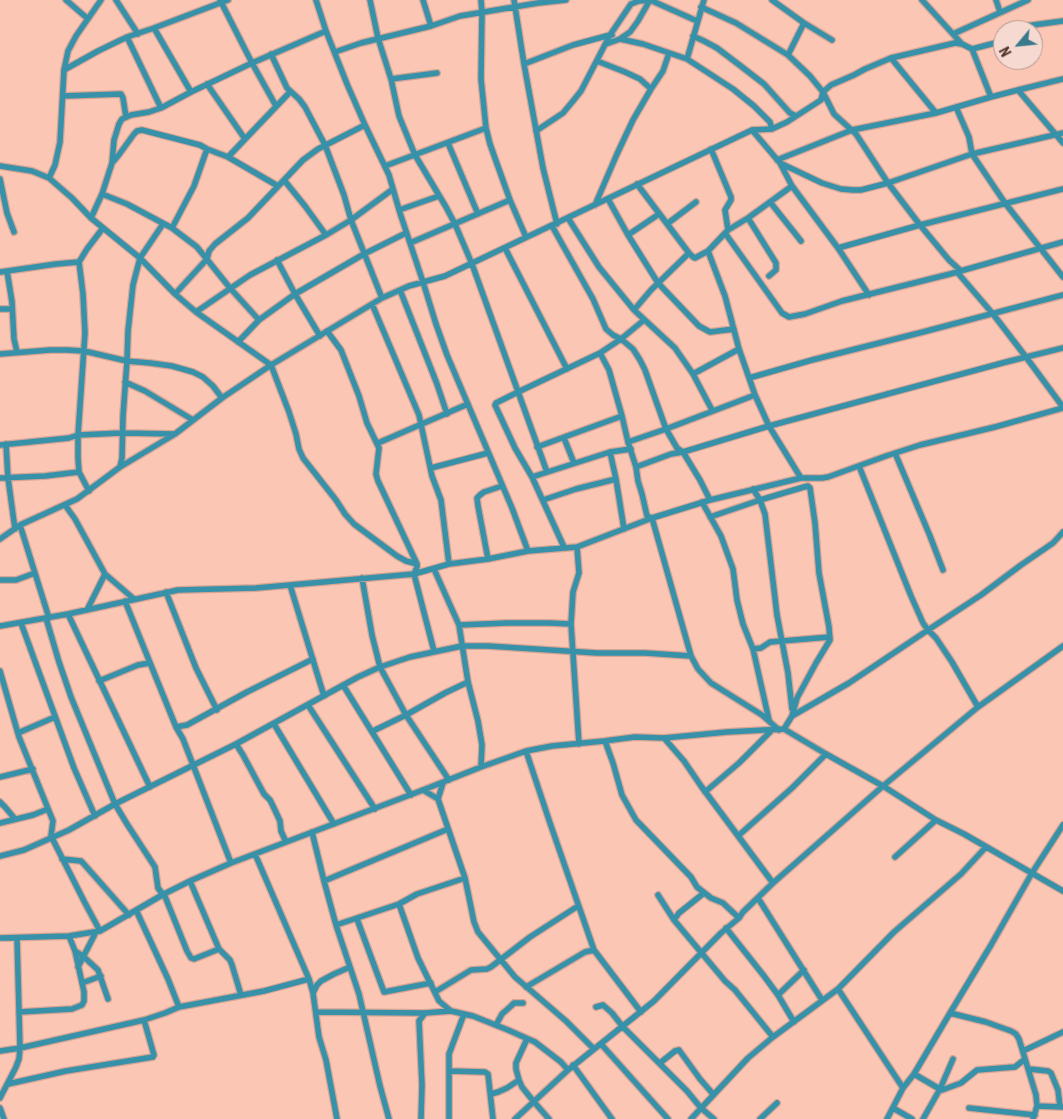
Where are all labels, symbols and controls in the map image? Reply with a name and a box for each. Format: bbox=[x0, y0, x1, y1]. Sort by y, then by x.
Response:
north arrow bbox=[993, 20, 1043, 70]
text: N bbox=[997, 44, 1015, 59]

